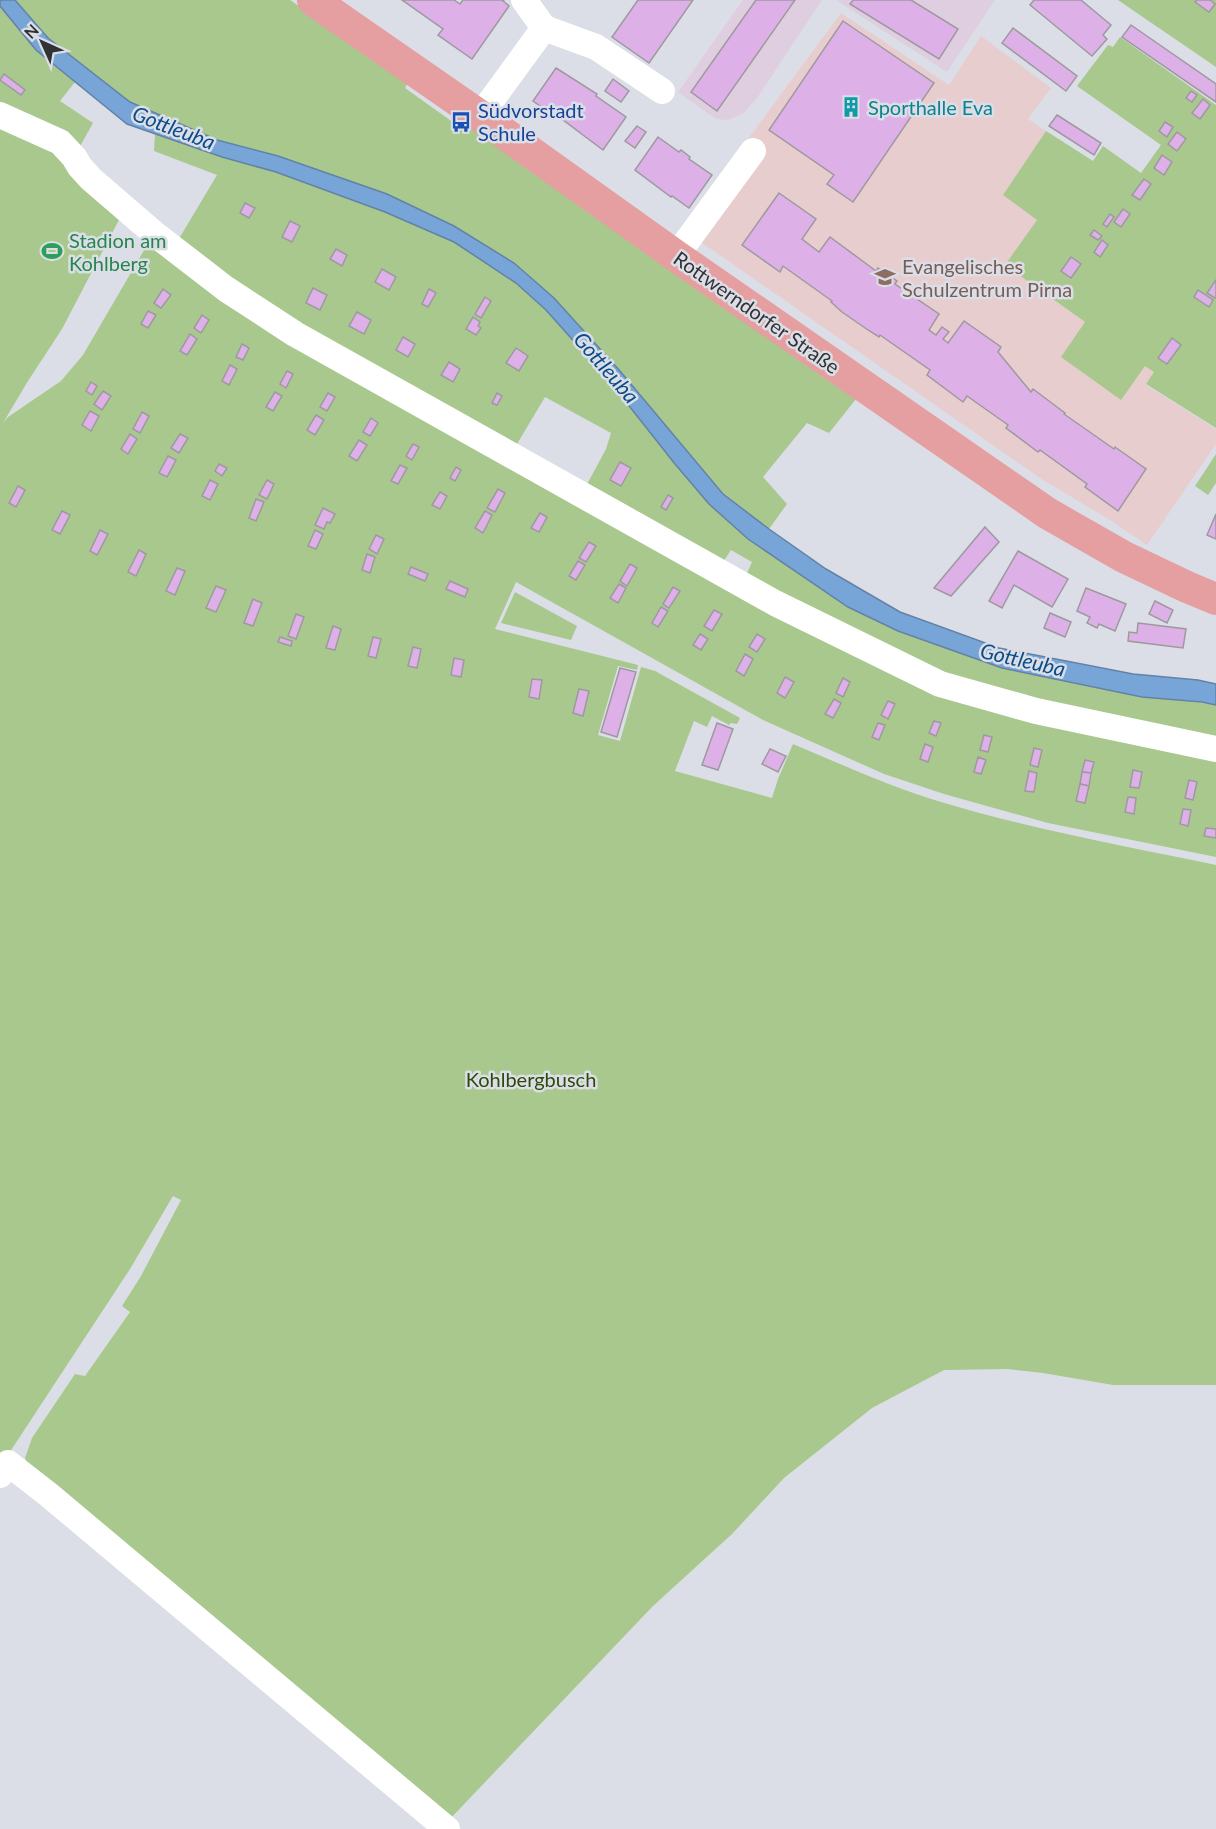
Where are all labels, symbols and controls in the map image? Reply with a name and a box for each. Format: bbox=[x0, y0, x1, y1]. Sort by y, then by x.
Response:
north arrow bbox=[12, 12, 72, 72]
text: N bbox=[20, 20, 42, 42]
building icon: Sporthalle Eva bbox=[839, 95, 863, 119]
place label: Sporthalle Eva bbox=[868, 95, 993, 119]
place label: Südvorstadt Schule bbox=[478, 98, 584, 145]
water label: Gottleuba bbox=[129, 100, 219, 154]
bus stop icon: Südvorstadt Schule bbox=[449, 110, 473, 134]
place label: Stadion am Kohlberg bbox=[69, 228, 167, 275]
sports icon: Stadion am Kohlberg bbox=[40, 239, 64, 263]
street label: Rottwerndorfer Straße bbox=[669, 246, 845, 378]
place label: Evangelisches Schulzentrum Pirna bbox=[902, 254, 1072, 301]
school or university icon: Evangelisches Schulzentrum Pirna bbox=[873, 265, 897, 289]
water label: Gottleuba bbox=[569, 326, 645, 408]
water label: Gottleuba bbox=[978, 637, 1068, 681]
park label: Kohlbergbusch bbox=[466, 1067, 596, 1091]

